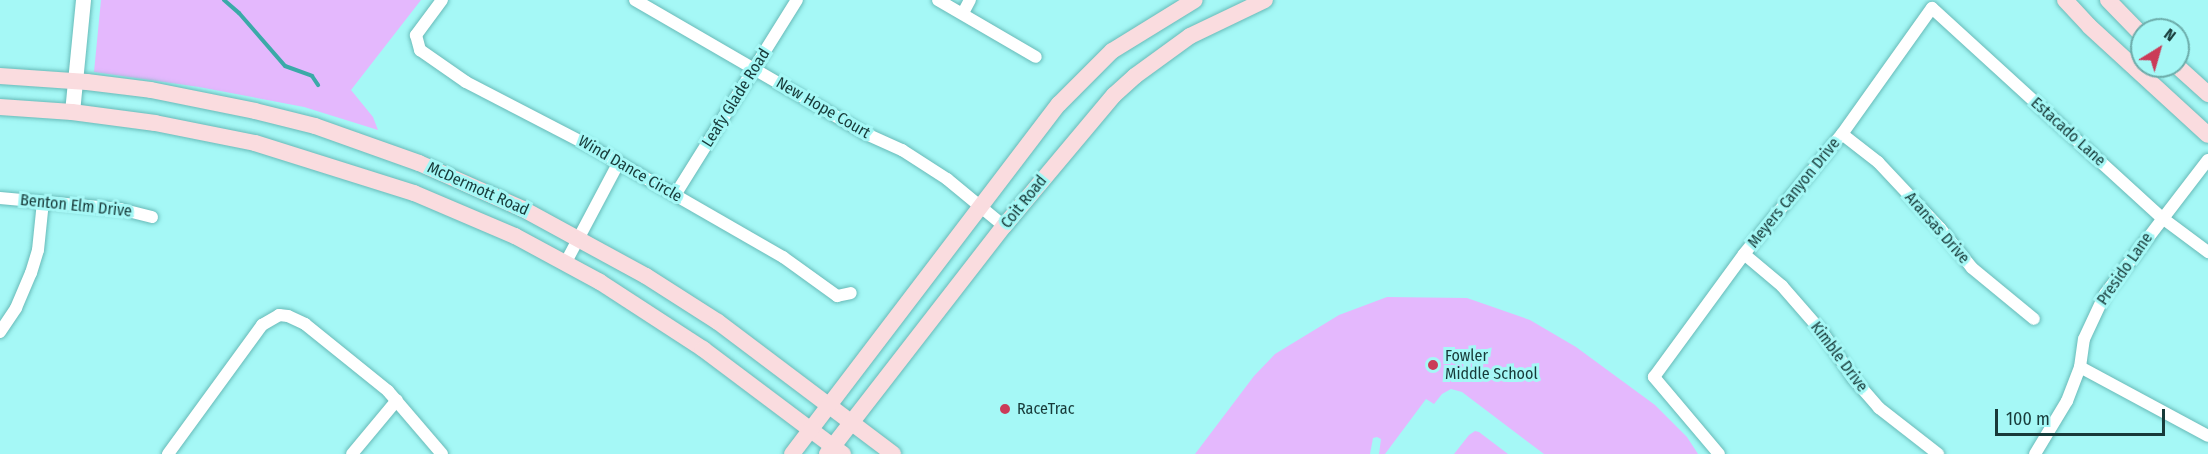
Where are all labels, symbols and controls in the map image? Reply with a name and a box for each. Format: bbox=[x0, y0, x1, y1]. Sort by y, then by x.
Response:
north arrow bbox=[2130, 18, 2190, 78]
text: N bbox=[2160, 24, 2179, 45]
street label: Leafy Glade Road bbox=[698, 45, 774, 151]
street label: New Hope Court bbox=[772, 73, 874, 143]
street label: Estacado Lane bbox=[2027, 94, 2109, 170]
street label: Wind Dance Circle bbox=[575, 132, 685, 206]
street label: Meyers Canyon Drive bbox=[1744, 134, 1844, 252]
street label: McDermott Road bbox=[424, 158, 532, 220]
street label: Coit Road bbox=[997, 172, 1051, 232]
street label: Aransas Drive bbox=[1901, 188, 1973, 268]
street label: Benton Elm Drive bbox=[19, 191, 133, 221]
street label: Presido Lane bbox=[2093, 229, 2157, 309]
street label: Kimble Drive bbox=[1806, 318, 1872, 396]
place label: Fowler Middle School bbox=[1445, 346, 1538, 384]
marker: Fowler Middle School bbox=[1426, 358, 1440, 372]
scale bar bbox=[1998, 397, 2168, 435]
place label: RaceTrac bbox=[1017, 399, 1075, 419]
marker: RaceTrac bbox=[998, 402, 1012, 416]
text: 100 m bbox=[2006, 408, 2050, 430]

